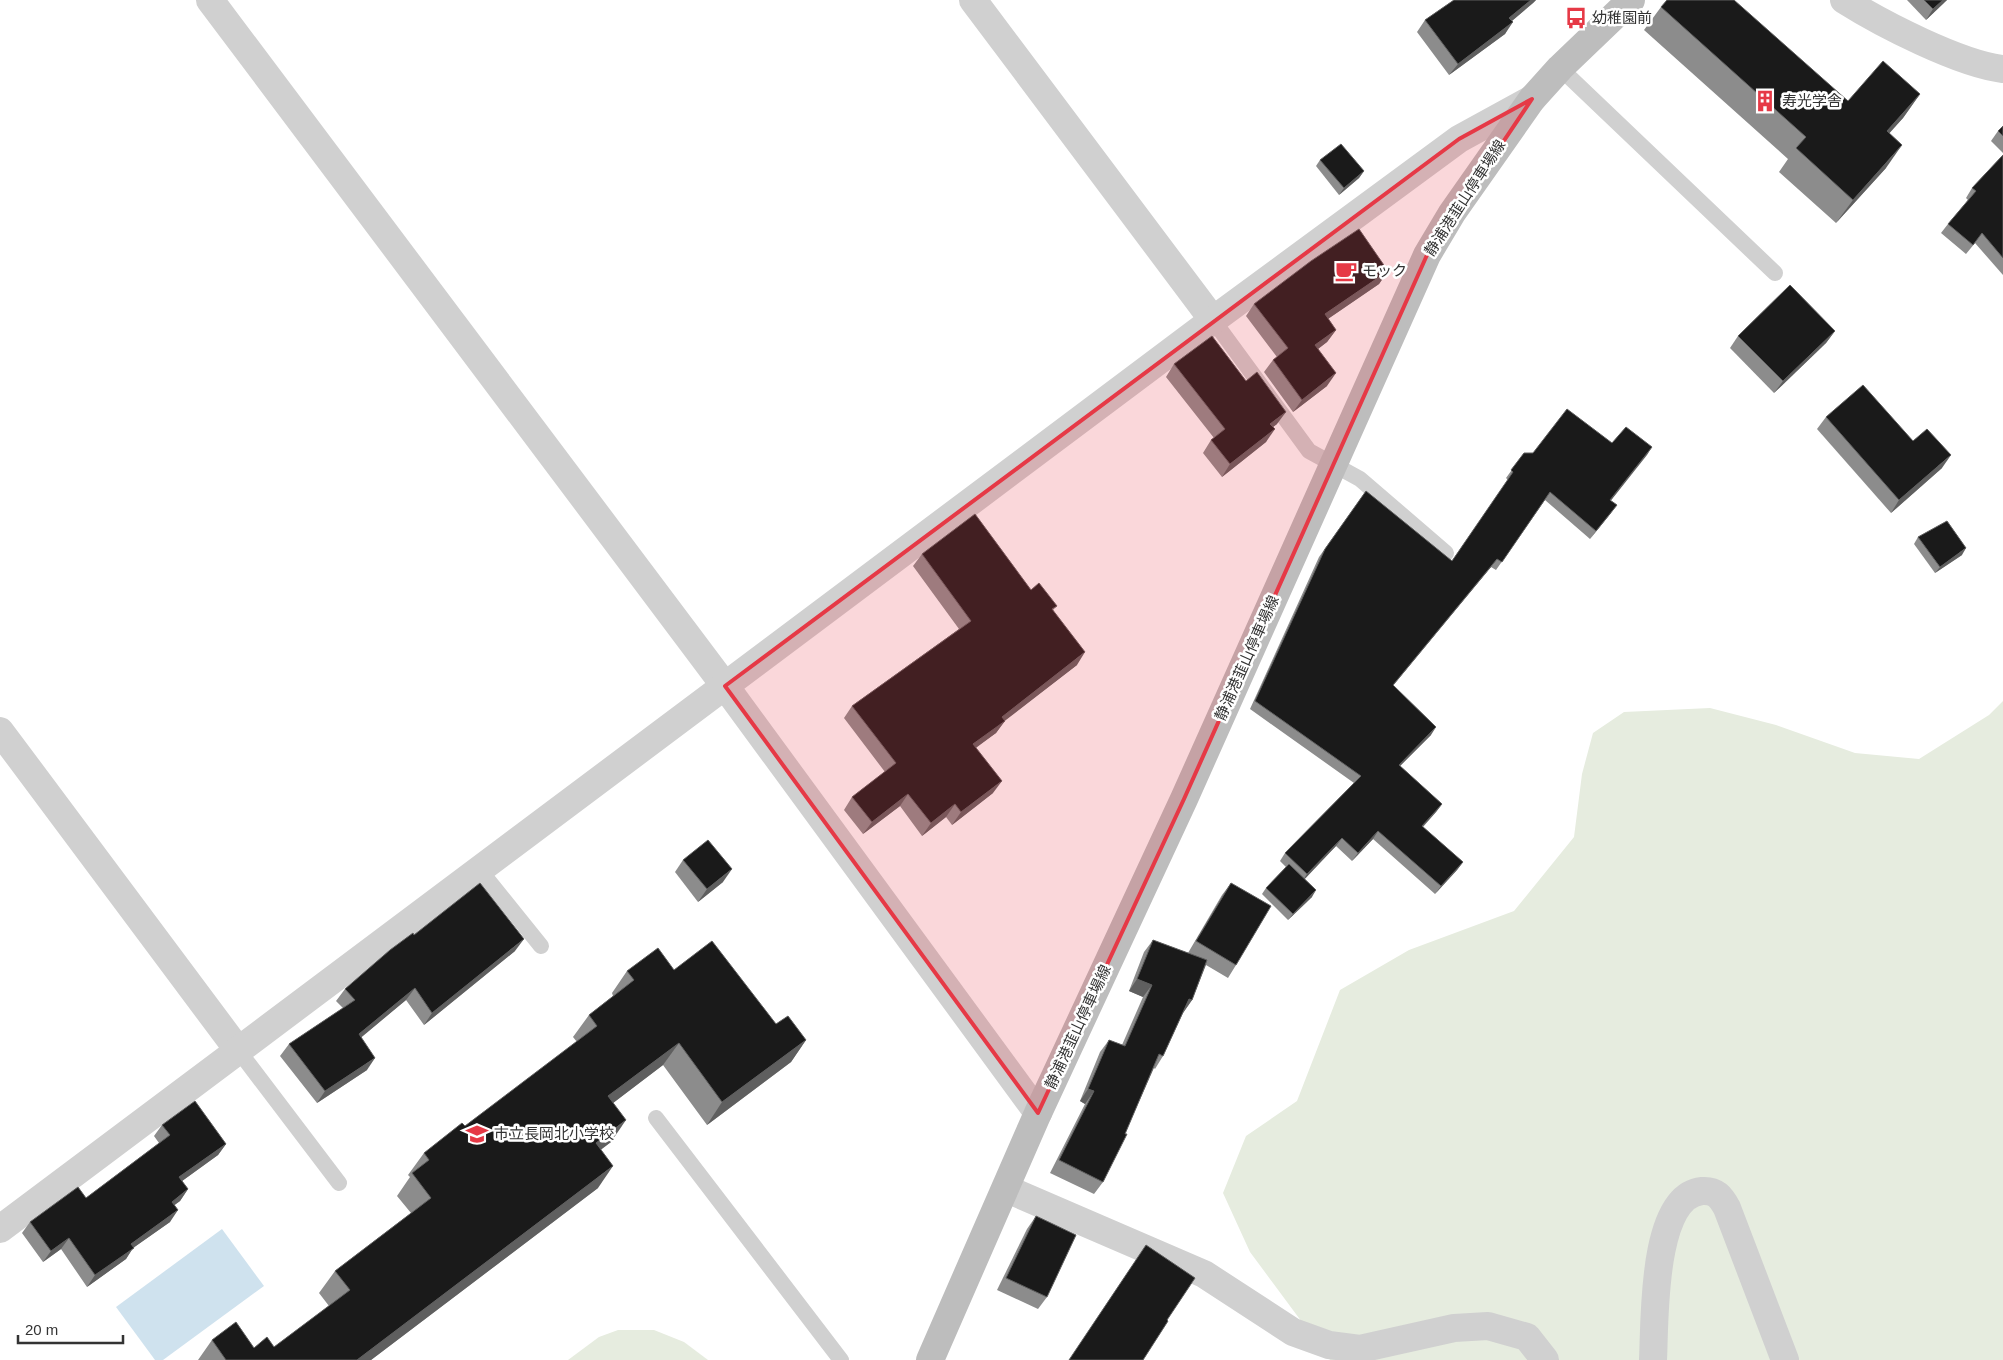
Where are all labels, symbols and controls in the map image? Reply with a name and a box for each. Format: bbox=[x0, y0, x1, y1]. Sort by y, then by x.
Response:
bus stop icon: 幼稚園前 bbox=[1563, 5, 1589, 31]
place label: 幼稚園前 bbox=[1592, 9, 1652, 26]
building icon: 寿光学舎 bbox=[1752, 88, 1778, 114]
place label: 寿光学舎 bbox=[1782, 92, 1842, 109]
street label: 静浦港韮山停車場線 bbox=[1421, 136, 1508, 259]
cafe icon: モック bbox=[1333, 258, 1359, 284]
place label: モック bbox=[1362, 262, 1407, 279]
street label: 静浦港韮山停車場線 bbox=[1211, 593, 1282, 723]
street label: 静浦港韮山停車場線 bbox=[1041, 962, 1114, 1092]
school or university icon: 市立長岡北小学校 bbox=[464, 1121, 490, 1147]
place label: 市立長岡北小学校 bbox=[494, 1125, 614, 1142]
scale bar bbox=[18, 1312, 122, 1344]
text: 20 m bbox=[25, 1321, 58, 1338]

